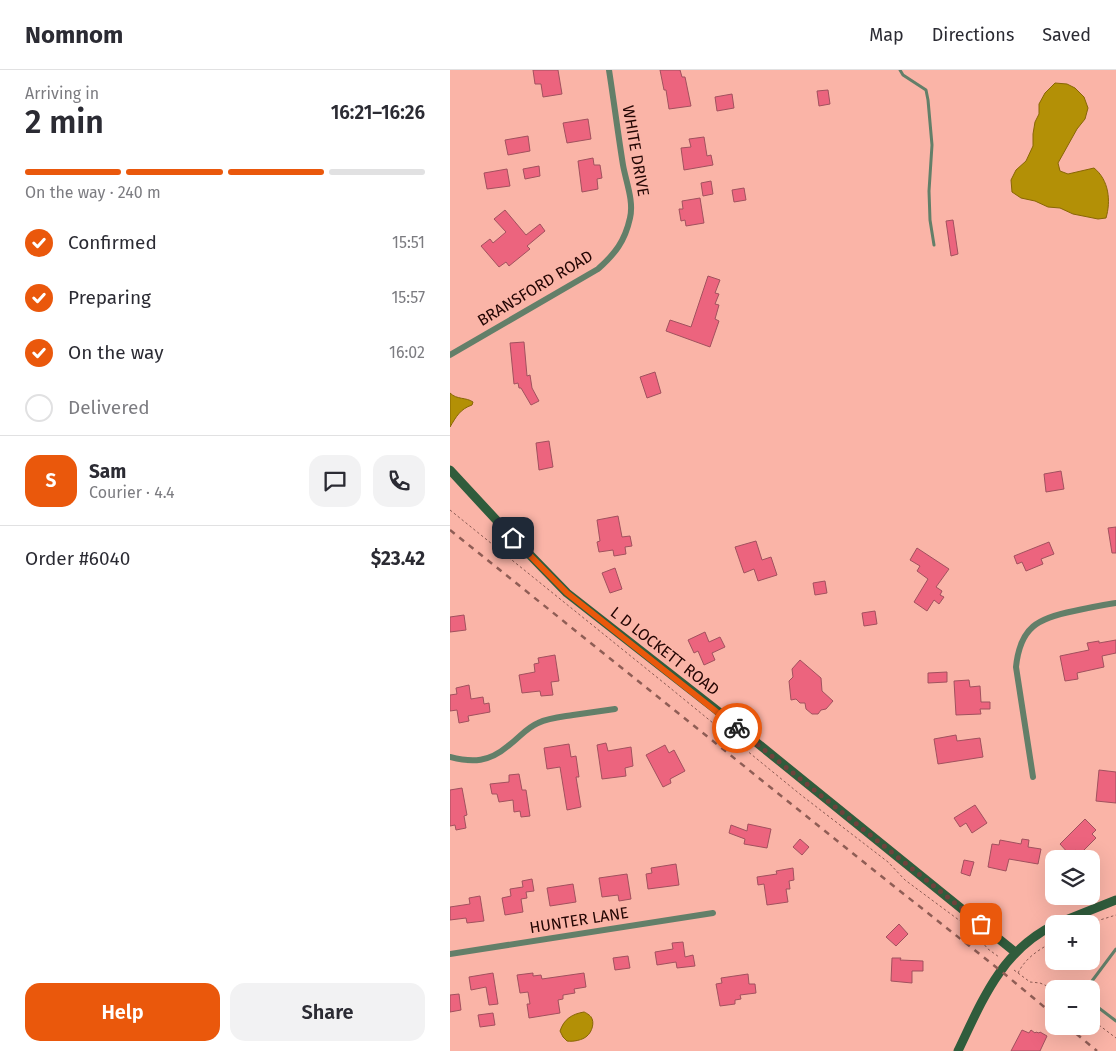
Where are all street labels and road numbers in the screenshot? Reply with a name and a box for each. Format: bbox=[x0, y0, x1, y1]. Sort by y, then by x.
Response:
street label: WHITE DRIVE bbox=[619, 104, 653, 198]
street label: BRANSFORD ROAD bbox=[474, 246, 596, 330]
street label: L D LOCKETT ROAD bbox=[607, 603, 723, 699]
street label: HUNTER LANE bbox=[528, 903, 630, 937]

